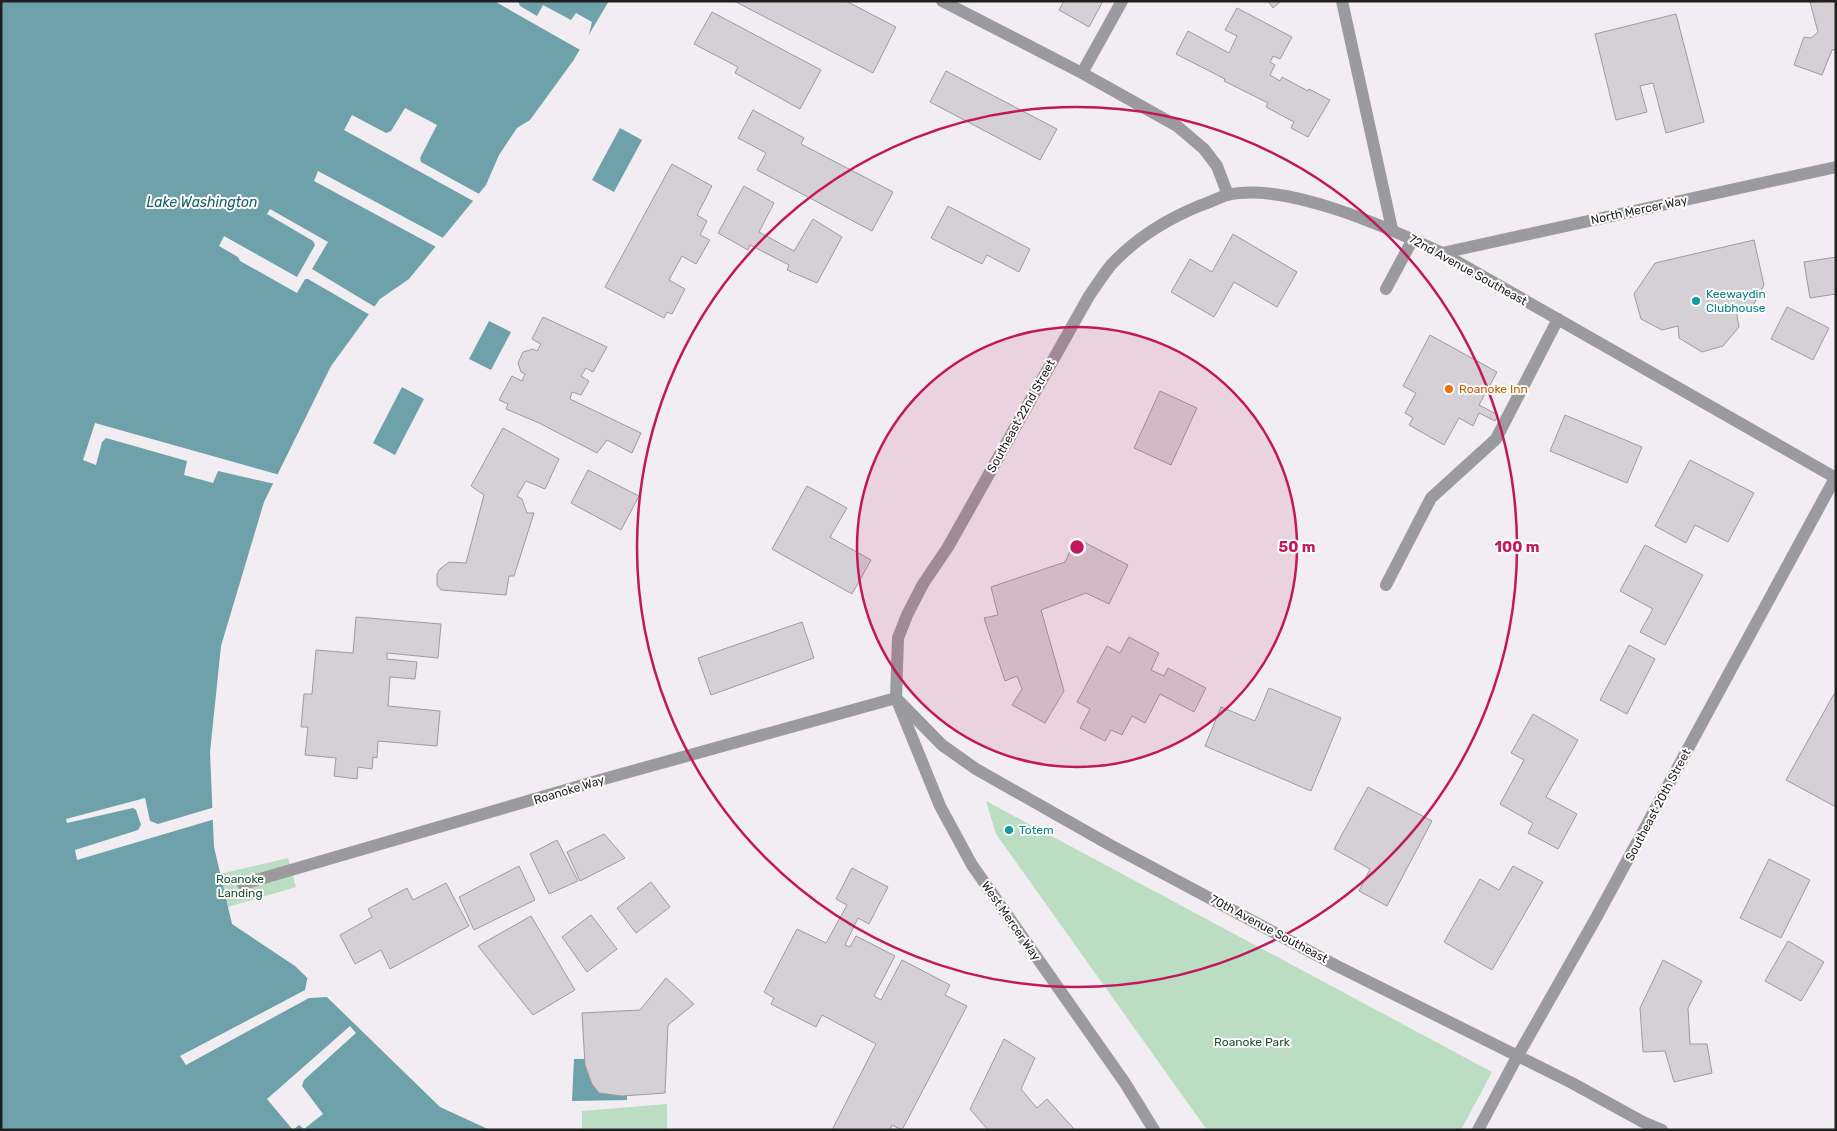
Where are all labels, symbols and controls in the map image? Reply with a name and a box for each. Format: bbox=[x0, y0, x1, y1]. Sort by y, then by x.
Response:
street label: North Mercer Way bbox=[1589, 193, 1689, 227]
water label: Lake Washington bbox=[146, 194, 258, 211]
street label: 72nd Avenue Southeast bbox=[1406, 232, 1530, 308]
place label: Keewaydin Clubhouse bbox=[1706, 287, 1766, 315]
marker: Keewaydin Clubhouse bbox=[1690, 295, 1702, 307]
street label: Southeast 22nd Street bbox=[984, 357, 1058, 475]
place label: Roanoke Inn bbox=[1459, 382, 1528, 396]
marker: Roanoke Inn bbox=[1443, 383, 1455, 395]
centre of rings bbox=[1068, 538, 1086, 556]
text: 50 m bbox=[1279, 538, 1315, 556]
text: 100 m bbox=[1495, 538, 1539, 556]
street label: Southeast 20th Street bbox=[1622, 746, 1694, 863]
street label: Roanoke Way bbox=[532, 772, 606, 807]
place label: Totem bbox=[1019, 823, 1054, 837]
marker: Totem bbox=[1003, 824, 1015, 836]
park label: Roanoke Landing bbox=[216, 872, 264, 900]
street label: West Mercer Way bbox=[978, 879, 1044, 964]
street label: 70th Avenue Southeast bbox=[1208, 892, 1330, 966]
park label: Roanoke Park bbox=[1214, 1035, 1291, 1049]

